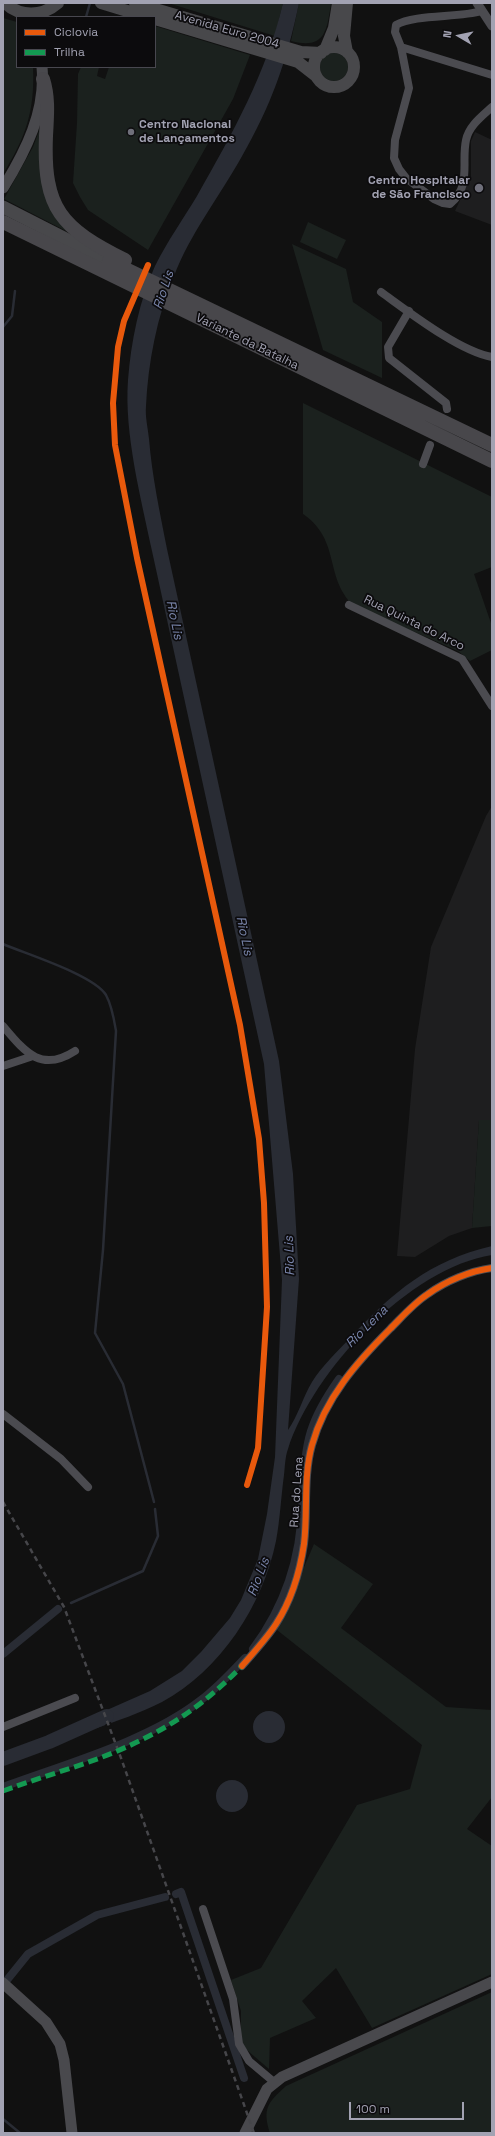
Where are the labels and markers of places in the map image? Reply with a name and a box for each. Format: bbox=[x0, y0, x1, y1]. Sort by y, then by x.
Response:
place label: Centro Nacional de Lançamentos bbox=[139, 118, 235, 146]
marker: Centro Nacional de Lançamentos bbox=[126, 127, 136, 137]
place label: Centro Hospitalar de São Francisco bbox=[368, 174, 470, 202]
marker: Centro Hospitalar de São Francisco bbox=[473, 182, 485, 194]

